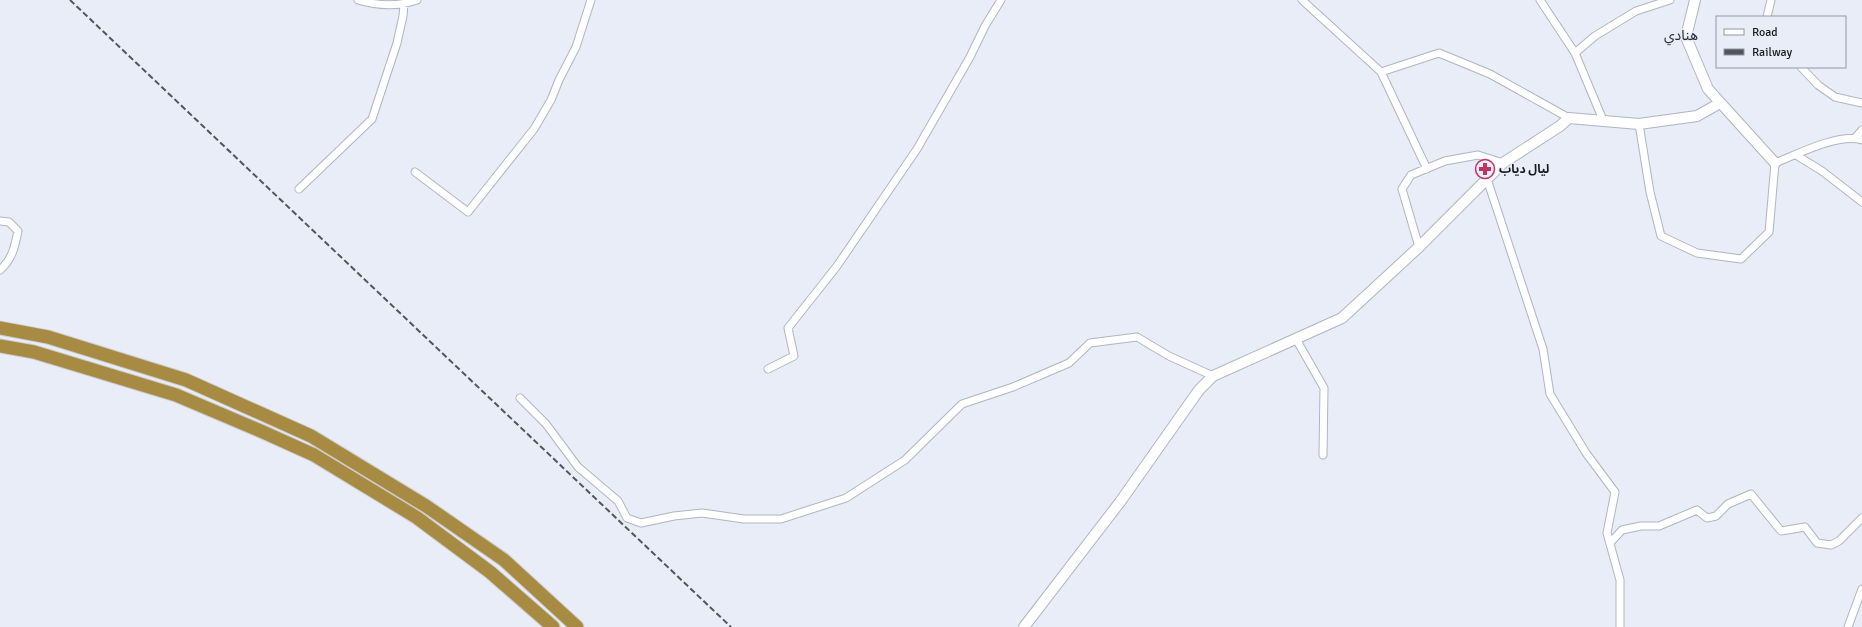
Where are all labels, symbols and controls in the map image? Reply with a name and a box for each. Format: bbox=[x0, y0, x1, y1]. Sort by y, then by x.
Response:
legend bbox=[1716, 16, 1846, 68]
text: Road bbox=[1752, 25, 1778, 40]
district label: هنادي bbox=[1664, 27, 1698, 46]
text: Railway bbox=[1752, 45, 1792, 60]
pharmacy icon: ليال دياب bbox=[1474, 158, 1496, 180]
place label: ليال دياب bbox=[1499, 162, 1549, 177]

